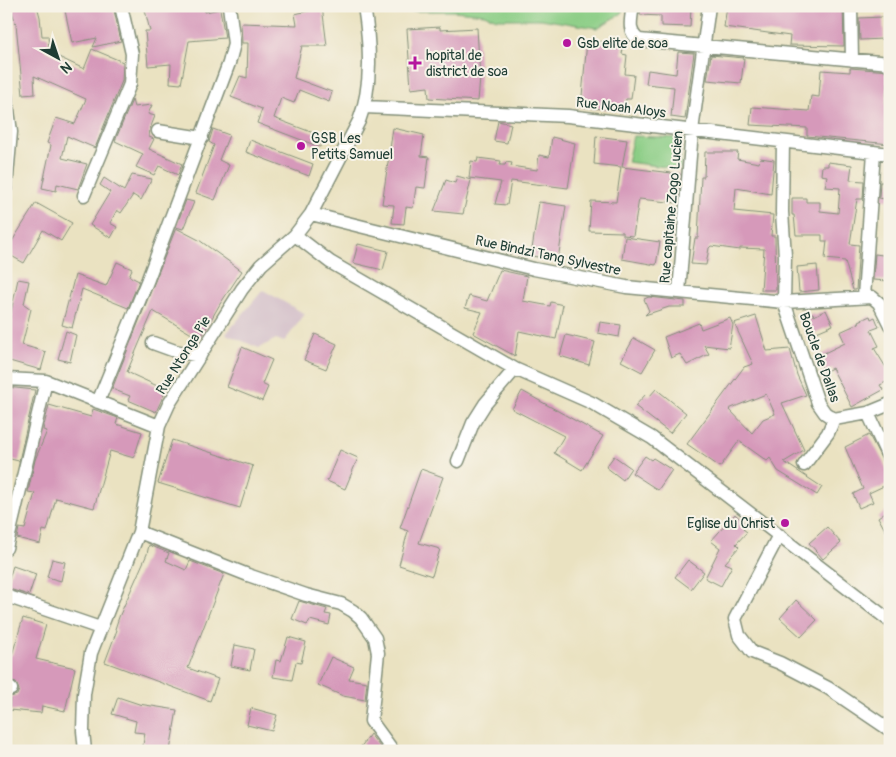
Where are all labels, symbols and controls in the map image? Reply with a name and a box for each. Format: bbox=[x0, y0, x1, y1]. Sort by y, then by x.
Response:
north arrow bbox=[32, 32, 82, 82]
place label: Gsb elite de soa bbox=[577, 35, 668, 52]
marker: Gsb elite de soa bbox=[561, 37, 573, 49]
place label: hopital de district de soa bbox=[426, 47, 508, 80]
marker: hopital de district de soa bbox=[408, 56, 422, 70]
text: N bbox=[57, 58, 75, 77]
street label: Rue Noah Aloys bbox=[575, 94, 668, 122]
place label: GSB Les Petits Samuel bbox=[311, 130, 393, 163]
street label: Rue capitaine Zogo Lucien bbox=[656, 130, 687, 284]
marker: GSB Les Petits Samuel bbox=[295, 140, 307, 152]
street label: Rue Bindzi Tang Sylvestre bbox=[474, 232, 622, 279]
street label: Boucle de Dallas bbox=[795, 310, 844, 405]
street label: Rue Ntonga Pie bbox=[153, 313, 214, 398]
place label: Eglise du Christ bbox=[687, 515, 775, 532]
marker: Eglise du Christ bbox=[779, 517, 791, 529]

